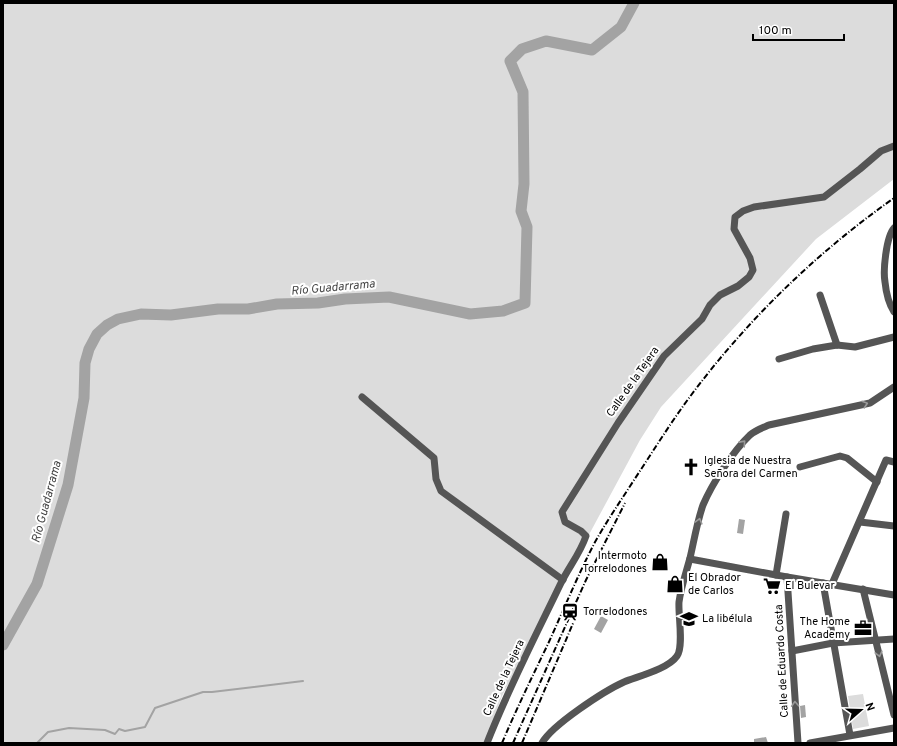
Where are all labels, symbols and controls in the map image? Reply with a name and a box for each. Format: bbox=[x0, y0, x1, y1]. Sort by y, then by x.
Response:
scale bar bbox=[753, 16, 844, 42]
text: 100 m bbox=[759, 23, 792, 39]
water label: Río Guadarrama bbox=[290, 276, 376, 300]
street label: Calle de la Tejera bbox=[604, 344, 663, 420]
one-way arrow bbox=[861, 400, 868, 409]
one-way arrow bbox=[739, 440, 746, 448]
place label: Iglesia de Nuestra Señora del Carmen bbox=[704, 454, 798, 481]
church icon: Iglesia de Nuestra Señora del Carmen bbox=[681, 457, 701, 477]
water label: Río Guadarrama bbox=[28, 459, 66, 545]
one-way arrow bbox=[694, 518, 703, 525]
place label: Intermoto Torrelodones bbox=[583, 549, 647, 576]
shop icon: Intermoto Torrelodones bbox=[650, 552, 670, 572]
place label: El Obrador de Carlos bbox=[688, 571, 741, 598]
shop icon: El Obrador de Carlos bbox=[665, 574, 685, 594]
supermarket icon: El Bulevar bbox=[762, 576, 782, 596]
place label: El Bulevar bbox=[785, 579, 835, 593]
station icon: Torrelodones bbox=[560, 602, 580, 622]
street label: Calle de Eduardo Costa bbox=[772, 604, 792, 718]
place label: Torrelodones bbox=[583, 605, 647, 619]
school or university icon: La libélula bbox=[679, 609, 699, 629]
place label: La libélula bbox=[702, 612, 752, 626]
place label: The Home Academy bbox=[800, 615, 850, 642]
office icon: The Home Academy bbox=[853, 618, 873, 638]
street label: Calle de la Tejera bbox=[480, 637, 528, 718]
one-way arrow bbox=[874, 650, 883, 657]
north arrow bbox=[841, 690, 881, 730]
one-way arrow bbox=[791, 701, 800, 707]
text: N bbox=[862, 701, 877, 713]

